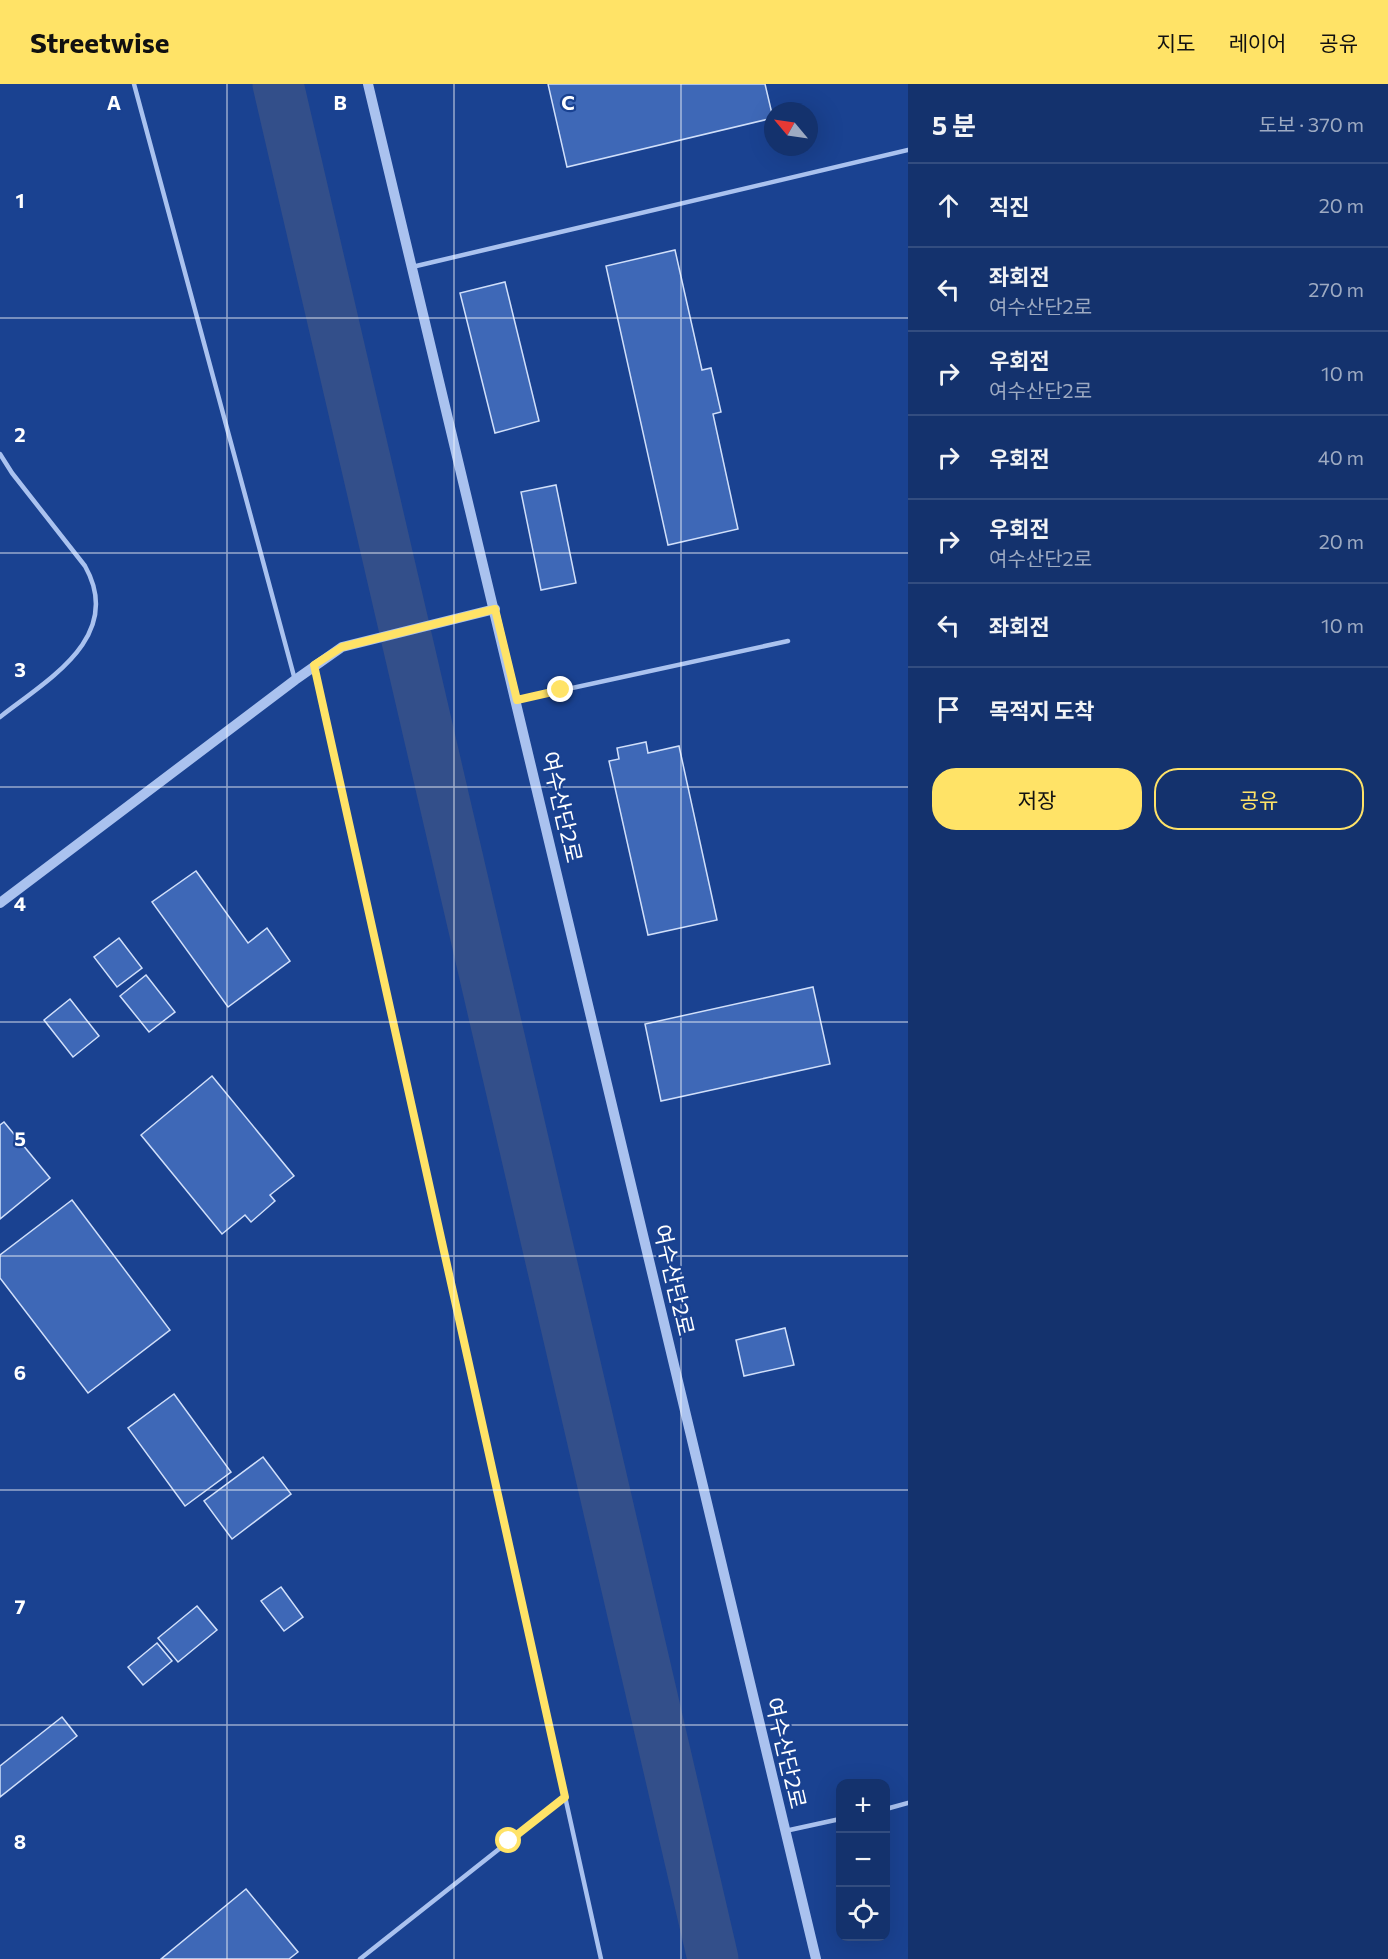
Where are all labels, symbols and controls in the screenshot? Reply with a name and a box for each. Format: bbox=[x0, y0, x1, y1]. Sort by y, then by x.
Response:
text: Streetwise bbox=[30, 25, 170, 59]
text: 지도 bbox=[1157, 30, 1195, 55]
text: 레이어 bbox=[1228, 30, 1286, 55]
text: 공유 bbox=[1319, 30, 1358, 55]
text: A bbox=[107, 90, 121, 114]
text: B bbox=[333, 90, 347, 114]
text: C bbox=[561, 90, 575, 114]
north arrow bbox=[764, 102, 818, 156]
text: 5 분 bbox=[932, 109, 976, 140]
text: 도보 · 370 m bbox=[1259, 112, 1364, 136]
text: 1 bbox=[15, 188, 25, 212]
icon: ahead bbox=[932, 189, 965, 222]
text: 직진 bbox=[989, 193, 1029, 220]
text: 20 m bbox=[1319, 193, 1364, 217]
text: 좌회전 bbox=[989, 263, 1050, 290]
icon: left bbox=[932, 273, 965, 306]
text: 270 m bbox=[1308, 277, 1364, 301]
text: 여수산단2로 bbox=[989, 294, 1092, 318]
text: 우회전 bbox=[989, 347, 1050, 374]
icon: right bbox=[932, 357, 965, 390]
text: 10 m bbox=[1321, 361, 1364, 385]
text: 여수산단2로 bbox=[989, 378, 1092, 402]
text: 2 bbox=[14, 422, 26, 446]
icon: right bbox=[932, 441, 965, 474]
text: 우회전 bbox=[989, 445, 1050, 472]
text: 40 m bbox=[1318, 445, 1364, 469]
text: 우회전 bbox=[989, 515, 1050, 542]
icon: right bbox=[932, 525, 965, 558]
text: 20 m bbox=[1319, 529, 1364, 553]
text: 여수산단2로 bbox=[989, 546, 1092, 570]
icon: left bbox=[932, 609, 965, 642]
text: 좌회전 bbox=[989, 613, 1050, 640]
text: 10 m bbox=[1321, 613, 1364, 637]
text: 3 bbox=[14, 657, 26, 681]
route end bbox=[547, 676, 573, 702]
icon: arrive bbox=[932, 693, 965, 726]
text: 목적지 도착 bbox=[989, 697, 1094, 724]
street label: 여수산단2로 bbox=[537, 749, 588, 865]
button: 저장 bbox=[932, 768, 1142, 830]
button: 공유 bbox=[1154, 768, 1364, 830]
text: 4 bbox=[14, 891, 26, 915]
text: 5 bbox=[14, 1126, 26, 1150]
street label: 여수산단2로 bbox=[649, 1222, 700, 1338]
text: 6 bbox=[14, 1360, 26, 1384]
text: 7 bbox=[15, 1594, 26, 1618]
street label: 여수산단2로 bbox=[761, 1695, 812, 1811]
map controls bbox=[836, 1779, 890, 1941]
button: + bbox=[836, 1779, 890, 1833]
route start bbox=[495, 1827, 521, 1853]
text: 8 bbox=[14, 1829, 26, 1853]
button: − bbox=[836, 1833, 890, 1887]
button: locate bbox=[836, 1887, 890, 1941]

